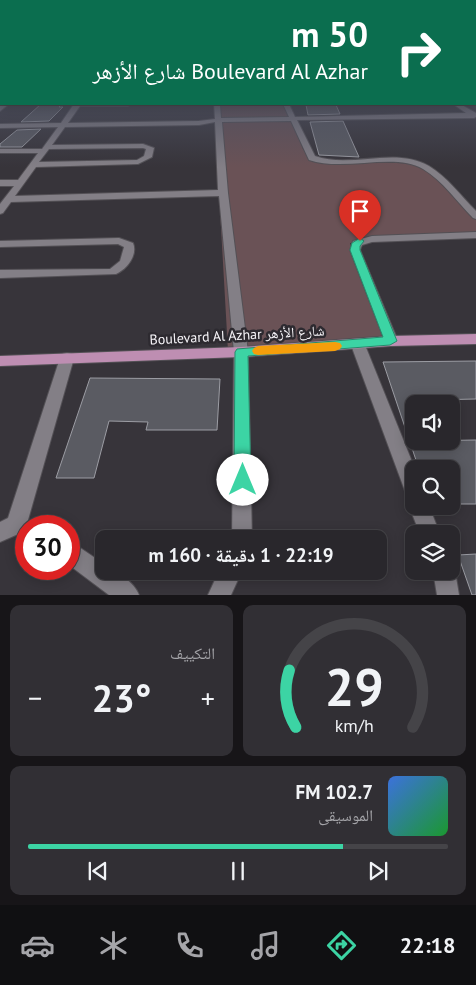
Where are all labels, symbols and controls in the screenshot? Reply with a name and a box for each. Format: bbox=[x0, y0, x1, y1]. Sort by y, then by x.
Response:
text: 50 m bbox=[291, 11, 368, 57]
icon: right bbox=[386, 20, 451, 85]
text: Boulevard Al Azhar شارع الأزهر bbox=[93, 57, 368, 85]
pin bbox=[339, 190, 381, 241]
icon: arrive bbox=[346, 197, 374, 225]
street label: Boulevard Al Azhar شارع الأزهر bbox=[149, 321, 325, 350]
map controls bbox=[405, 395, 460, 580]
button: sound bbox=[405, 395, 460, 450]
position arrow bbox=[216, 453, 268, 505]
button: search bbox=[405, 460, 460, 515]
speed limit sign: 30 bbox=[15, 515, 80, 580]
button: layers bbox=[405, 525, 460, 580]
text: 22:19 · 1 دقيقة · 160 m bbox=[149, 543, 333, 567]
text: التكييف bbox=[170, 643, 215, 663]
text: 29 bbox=[325, 653, 384, 720]
text: 23° bbox=[92, 673, 151, 722]
text: − bbox=[28, 679, 42, 716]
text: + bbox=[201, 679, 215, 716]
text: km/h bbox=[335, 714, 374, 737]
text: 102.7 FM bbox=[296, 780, 373, 804]
text: الموسيقى bbox=[318, 805, 373, 825]
icon: previous bbox=[84, 857, 112, 885]
icon: pause bbox=[224, 857, 252, 885]
icon: next bbox=[364, 857, 392, 885]
icon: car bbox=[20, 928, 55, 963]
icon: climate bbox=[96, 928, 131, 963]
icon: phone bbox=[172, 928, 207, 963]
icon: music bbox=[248, 928, 283, 963]
icon: directions bbox=[324, 928, 359, 963]
text: 22:18 bbox=[400, 931, 456, 959]

